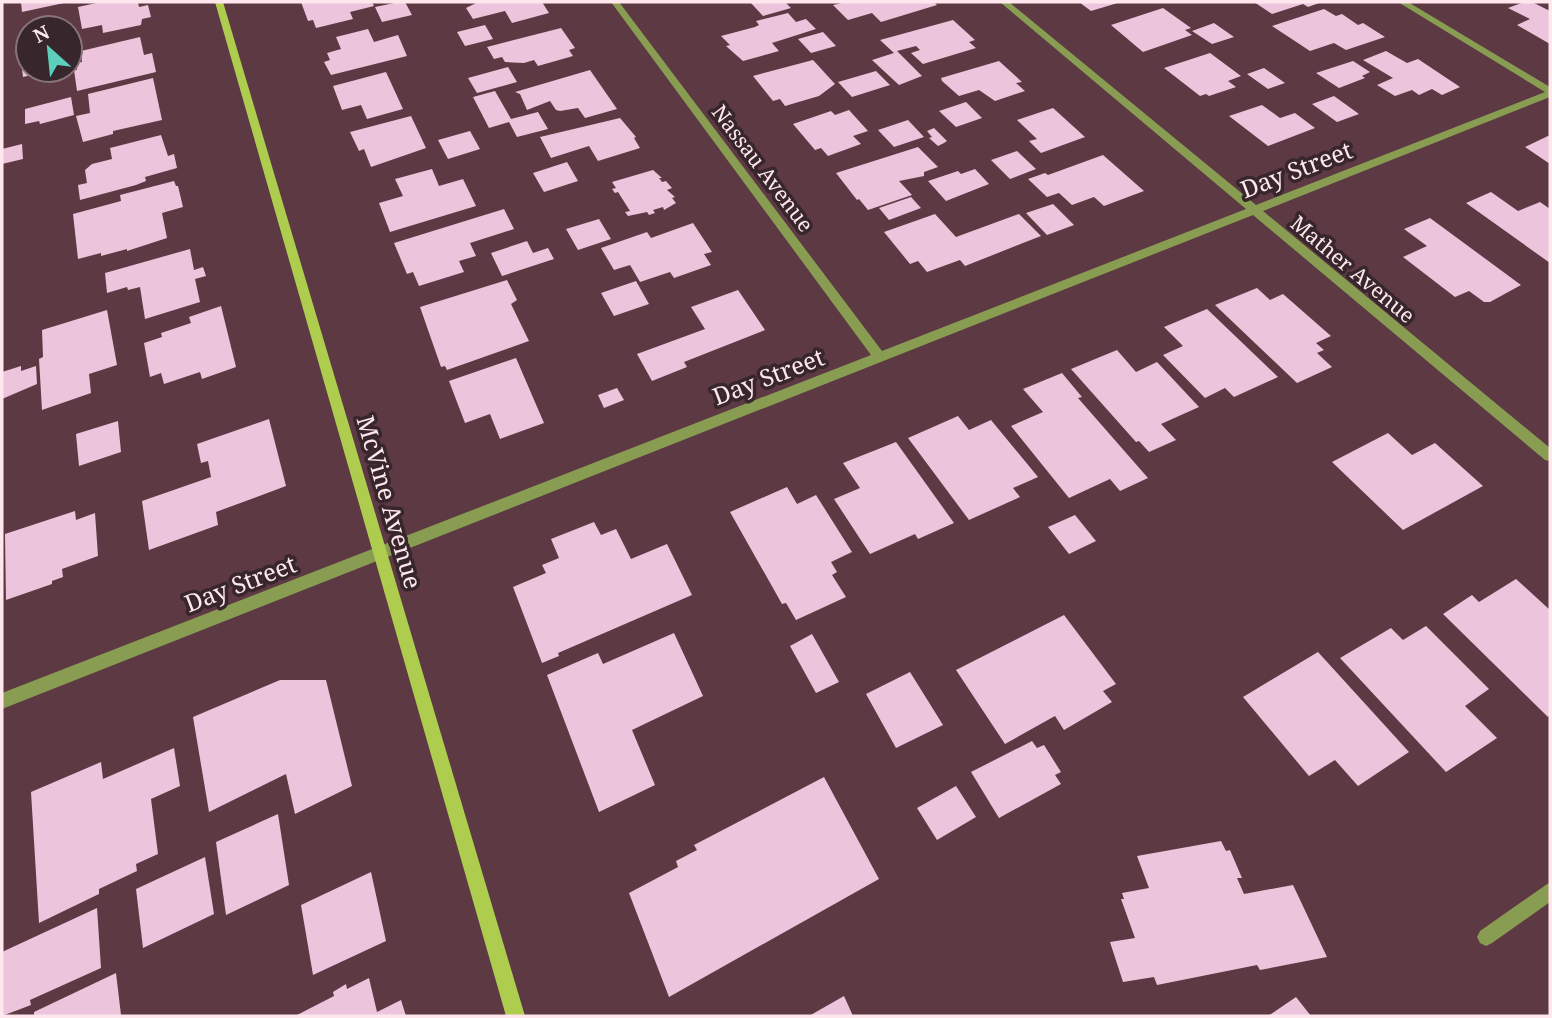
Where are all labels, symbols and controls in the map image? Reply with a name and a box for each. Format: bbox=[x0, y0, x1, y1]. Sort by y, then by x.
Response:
north arrow bbox=[14, 14, 84, 84]
text: N bbox=[29, 19, 54, 49]
street label: Nassau Avenue bbox=[706, 99, 820, 237]
street label: Day Street bbox=[1235, 133, 1357, 205]
street label: Mather Avenue bbox=[1285, 209, 1421, 329]
street label: Day Street bbox=[707, 340, 829, 412]
street label: McVine Avenue bbox=[350, 412, 430, 592]
street label: Day Street bbox=[179, 547, 301, 619]

